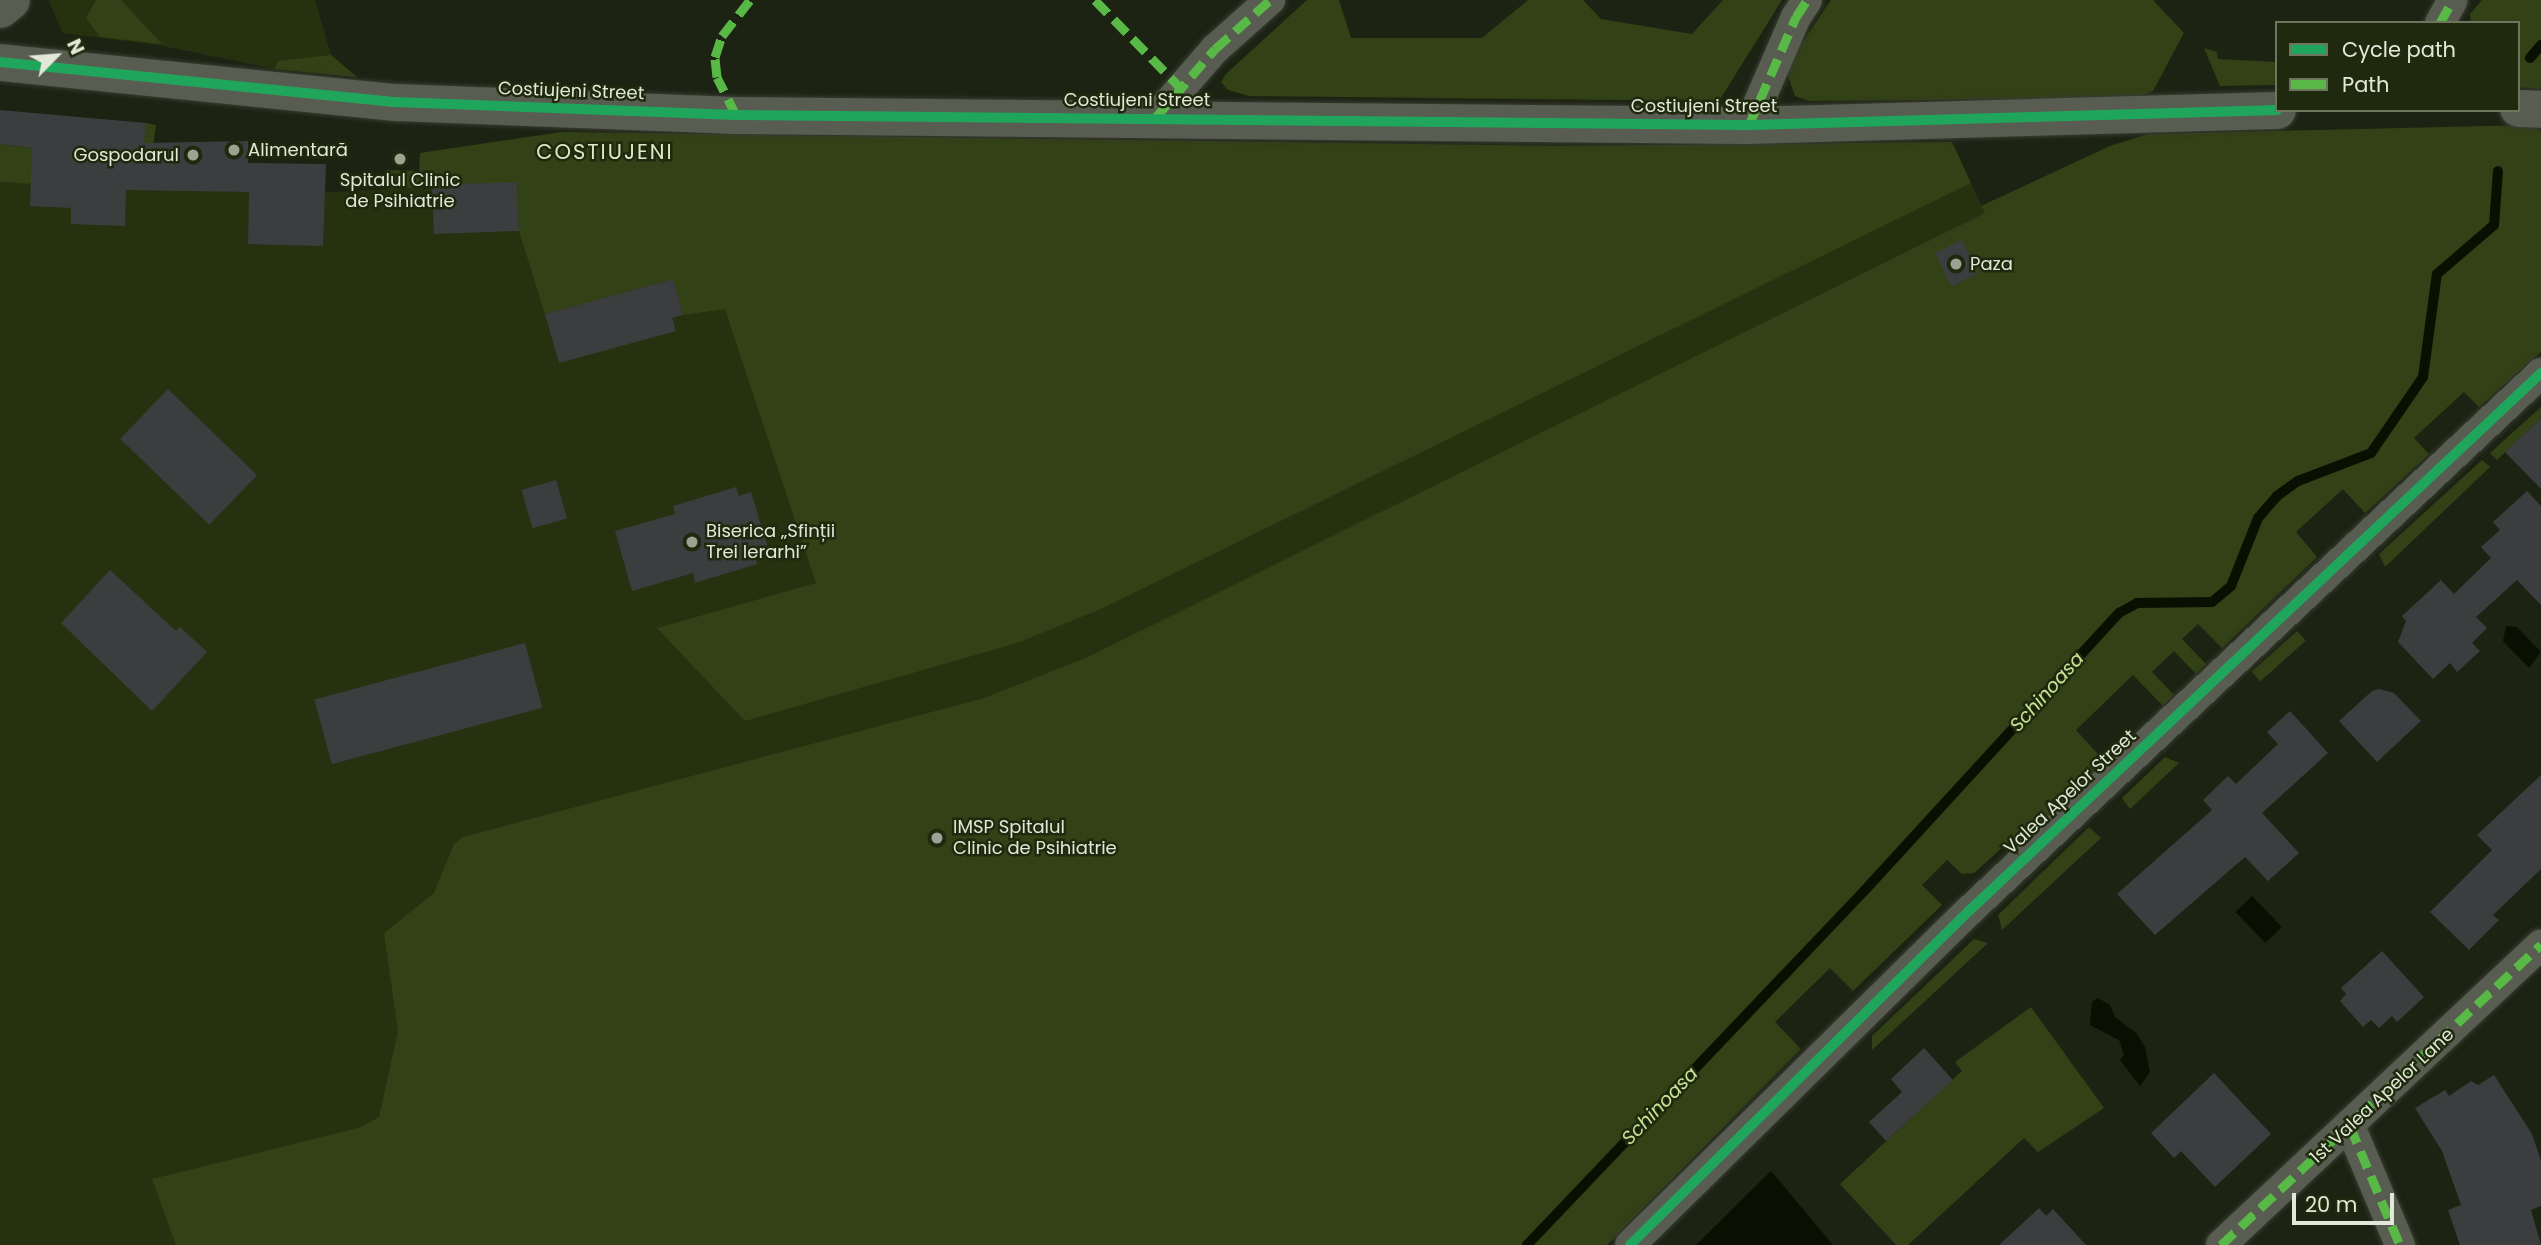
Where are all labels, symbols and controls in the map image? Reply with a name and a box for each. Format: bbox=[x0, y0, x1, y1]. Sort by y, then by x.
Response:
north arrow bbox=[21, 21, 91, 91]
legend bbox=[2275, 21, 2520, 112]
text: N bbox=[60, 35, 91, 59]
text: Cycle path bbox=[2342, 35, 2456, 64]
text: Path bbox=[2342, 70, 2389, 99]
street label: Costiujeni Street bbox=[497, 78, 645, 104]
street label: Costiujeni Street bbox=[1064, 89, 1210, 111]
street label: Costiujeni Street bbox=[1631, 95, 1777, 117]
place label: Alimentară bbox=[248, 139, 348, 161]
district label: COSTIUJENI bbox=[537, 139, 673, 165]
marker: Alimentară bbox=[226, 142, 242, 158]
place label: Gospodarul bbox=[73, 144, 179, 166]
marker: Gospodarul bbox=[185, 147, 201, 163]
marker: Spitalul Clinic de Psihiatrie bbox=[392, 151, 408, 167]
place label: Spitalul Clinic de Psihiatrie bbox=[340, 170, 460, 212]
place label: Paza bbox=[1970, 253, 2013, 275]
marker: Paza bbox=[1948, 256, 1964, 272]
place label: Biserica „Sfinții Trei Ierarhi” bbox=[706, 521, 835, 564]
marker: Biserica „Sfinții Trei Ierarhi” bbox=[684, 534, 700, 550]
water label: Schinoasa bbox=[2005, 647, 2089, 737]
street label: Valea Apelor Street bbox=[2000, 725, 2140, 859]
place label: IMSP Spitalul Clinic de Psihiatrie bbox=[953, 817, 1117, 860]
marker: IMSP Spitalul Clinic de Psihiatrie bbox=[927, 828, 947, 848]
street label: 1st Valea Apelor Lane bbox=[2306, 1024, 2458, 1168]
water label: Schinoasa bbox=[1617, 1062, 1703, 1150]
scale bar bbox=[2296, 1178, 2398, 1222]
text: 20 m bbox=[2305, 1190, 2358, 1219]

